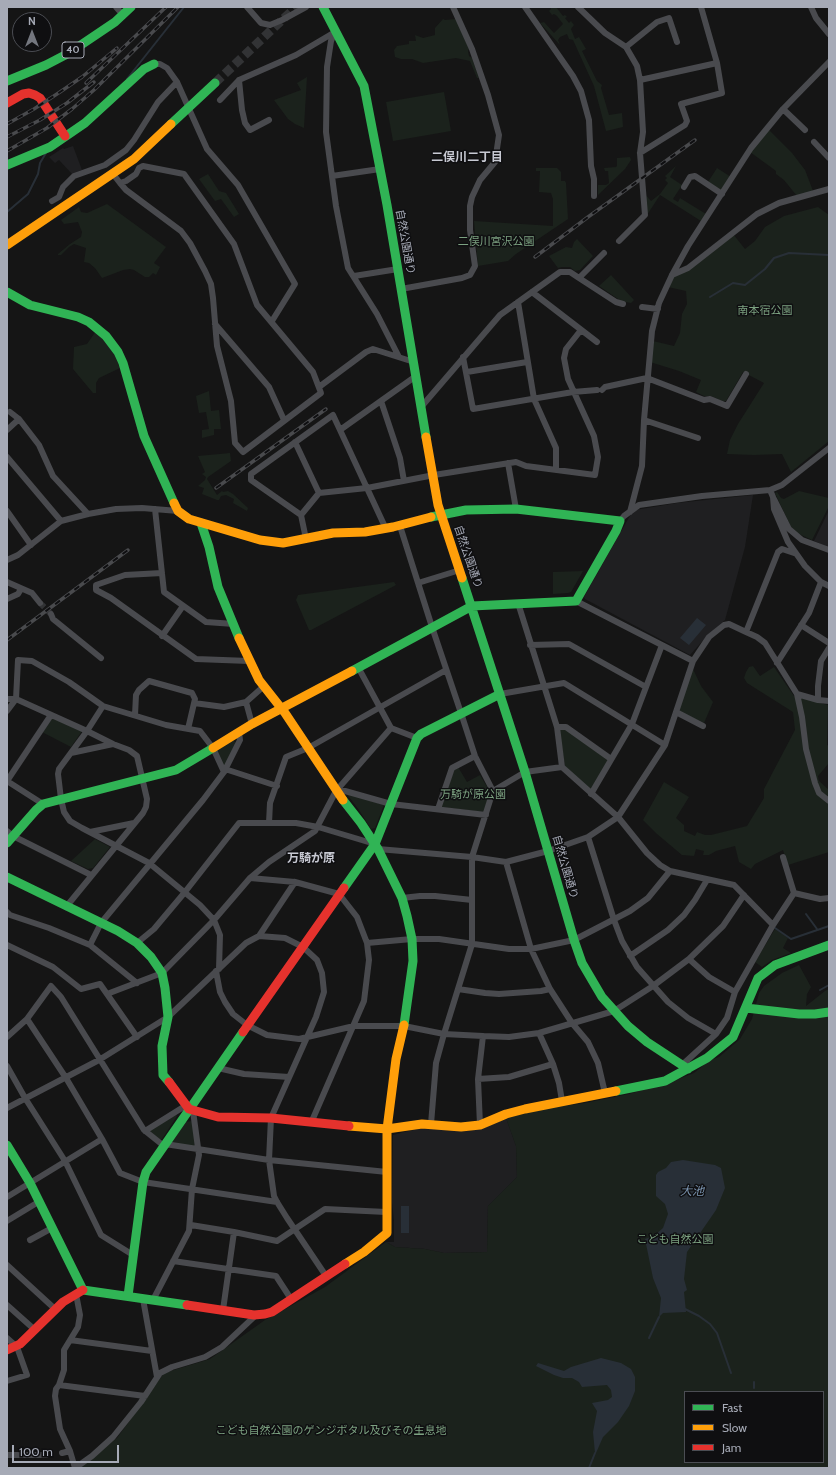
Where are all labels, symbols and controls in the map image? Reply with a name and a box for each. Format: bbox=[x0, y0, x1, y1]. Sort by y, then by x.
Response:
north arrow bbox=[12, 12, 52, 52]
text: N bbox=[28, 14, 36, 28]
road number: 40 bbox=[62, 42, 84, 58]
district label: 二俣川二丁目 bbox=[431, 150, 503, 164]
street label: 自然公園通り bbox=[393, 208, 417, 276]
park label: 二俣川宮沢公園 bbox=[458, 235, 534, 249]
park label: 南本宿公園 bbox=[738, 304, 792, 318]
street label: 自然公園通り bbox=[451, 524, 485, 590]
park label: 万騎が原公園 bbox=[440, 788, 506, 802]
street label: 自然公園通り bbox=[550, 833, 580, 901]
district label: 万騎が原 bbox=[287, 851, 335, 865]
water label: 大池 bbox=[680, 1184, 704, 1198]
park label: こども自然公園 bbox=[637, 1233, 713, 1247]
legend bbox=[684, 1391, 824, 1463]
text: Fast bbox=[722, 1400, 742, 1415]
text: Slow bbox=[722, 1420, 747, 1435]
park label: こども自然公園のゲンジボタル及びその生息地 bbox=[216, 1424, 446, 1438]
scale bar bbox=[14, 1437, 121, 1463]
text: Jam bbox=[722, 1440, 741, 1455]
text: 100 m bbox=[19, 1444, 53, 1459]

